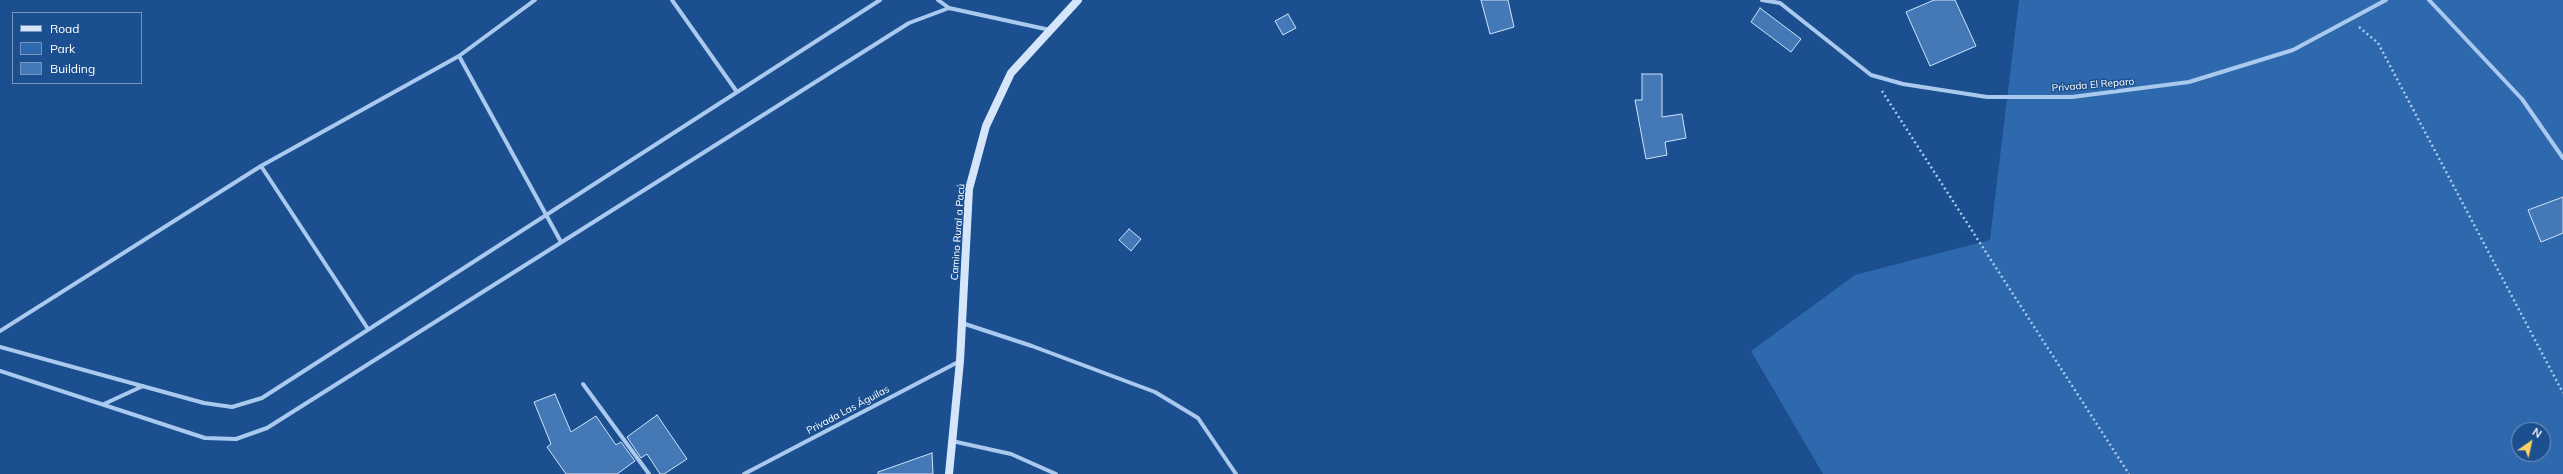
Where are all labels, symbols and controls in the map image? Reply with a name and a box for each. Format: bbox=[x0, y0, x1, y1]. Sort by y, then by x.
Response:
legend bbox=[12, 12, 142, 84]
text: Road bbox=[50, 21, 79, 36]
text: Park bbox=[50, 41, 75, 56]
text: Building bbox=[50, 61, 95, 76]
street label: Privada El Reparo bbox=[2051, 75, 2135, 95]
street label: Camino Rural a Pacú bbox=[949, 183, 967, 281]
street label: Privada Las Águilas bbox=[805, 383, 891, 437]
north arrow bbox=[2511, 422, 2551, 462]
text: N bbox=[2530, 425, 2545, 441]

